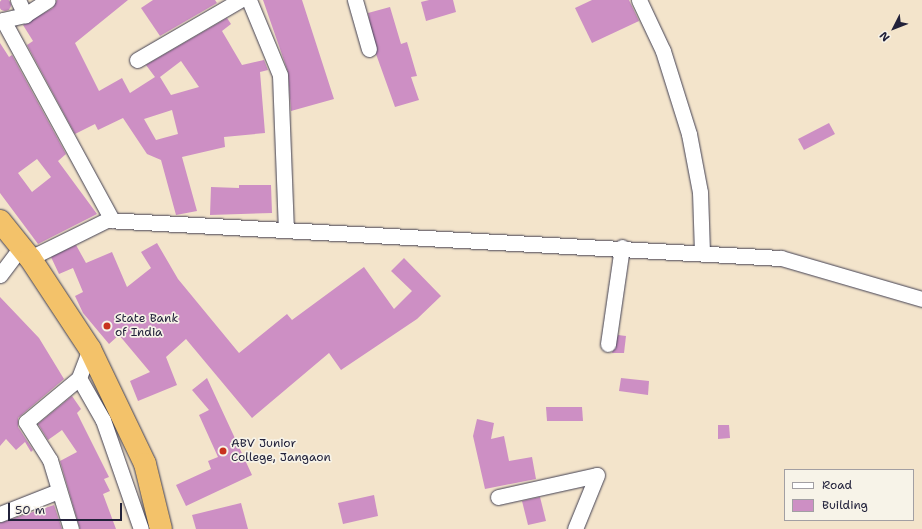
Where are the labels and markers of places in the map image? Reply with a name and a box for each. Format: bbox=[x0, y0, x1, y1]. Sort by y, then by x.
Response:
place label: State Bank of India bbox=[115, 312, 178, 340]
marker: State Bank of India bbox=[102, 321, 112, 331]
place label: ABV Junior College, Jangaon bbox=[231, 437, 331, 465]
marker: ABV Junior College, Jangaon bbox=[218, 446, 228, 456]

